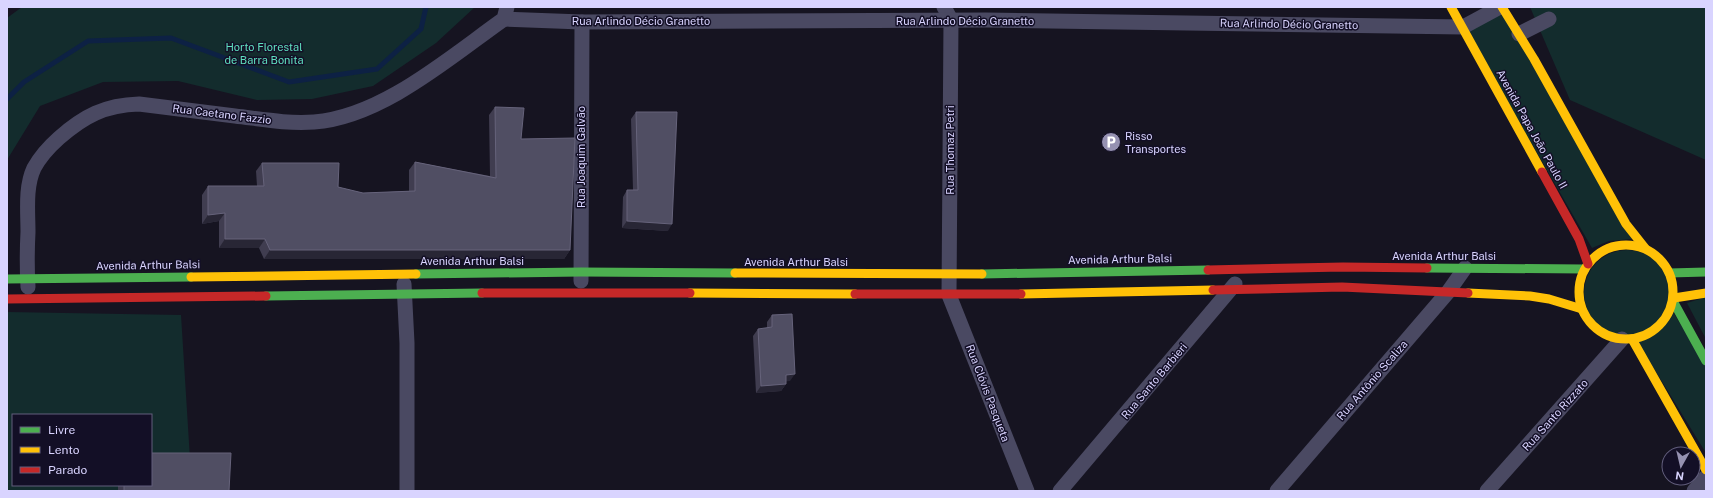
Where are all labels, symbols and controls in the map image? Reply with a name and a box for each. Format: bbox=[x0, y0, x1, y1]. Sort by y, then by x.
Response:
street label: Rua Arlindo Décio Granetto bbox=[572, 15, 710, 27]
street label: Rua Arlindo Décio Granetto bbox=[896, 15, 1034, 27]
street label: Rua Arlindo Décio Granetto bbox=[1220, 17, 1358, 31]
park label: Horto Florestal de Barra Bonita bbox=[224, 41, 304, 66]
street label: Avenida Papa João Paulo II bbox=[1494, 67, 1570, 191]
street label: Rua Caetano Fazzio bbox=[172, 102, 272, 126]
street label: Rua Thomaz Petri bbox=[944, 105, 956, 195]
street label: Rua Joaquim Galvão bbox=[575, 106, 587, 208]
place label: Risso Transportes bbox=[1125, 130, 1186, 155]
parking icon: Risso Transportes bbox=[1100, 131, 1122, 153]
street label: Avenida Arthur Balsi bbox=[1392, 250, 1496, 262]
street label: Avenida Arthur Balsi bbox=[1068, 252, 1172, 266]
street label: Avenida Arthur Balsi bbox=[420, 255, 524, 267]
street label: Avenida Arthur Balsi bbox=[744, 256, 848, 268]
street label: Avenida Arthur Balsi bbox=[96, 258, 200, 272]
street label: Rua Antônio Scaliza bbox=[1334, 338, 1410, 422]
street label: Rua Santo Barbieri bbox=[1119, 341, 1189, 421]
street label: Rua Clóvis Pasqueta bbox=[964, 343, 1012, 443]
street label: Rua Santo Rizzato bbox=[1520, 377, 1590, 453]
legend bbox=[12, 414, 152, 486]
text: Livre bbox=[48, 423, 76, 437]
text: Lento bbox=[48, 443, 80, 457]
north arrow bbox=[1661, 446, 1701, 486]
text: Parado bbox=[48, 463, 87, 477]
text: N bbox=[1675, 469, 1685, 482]

